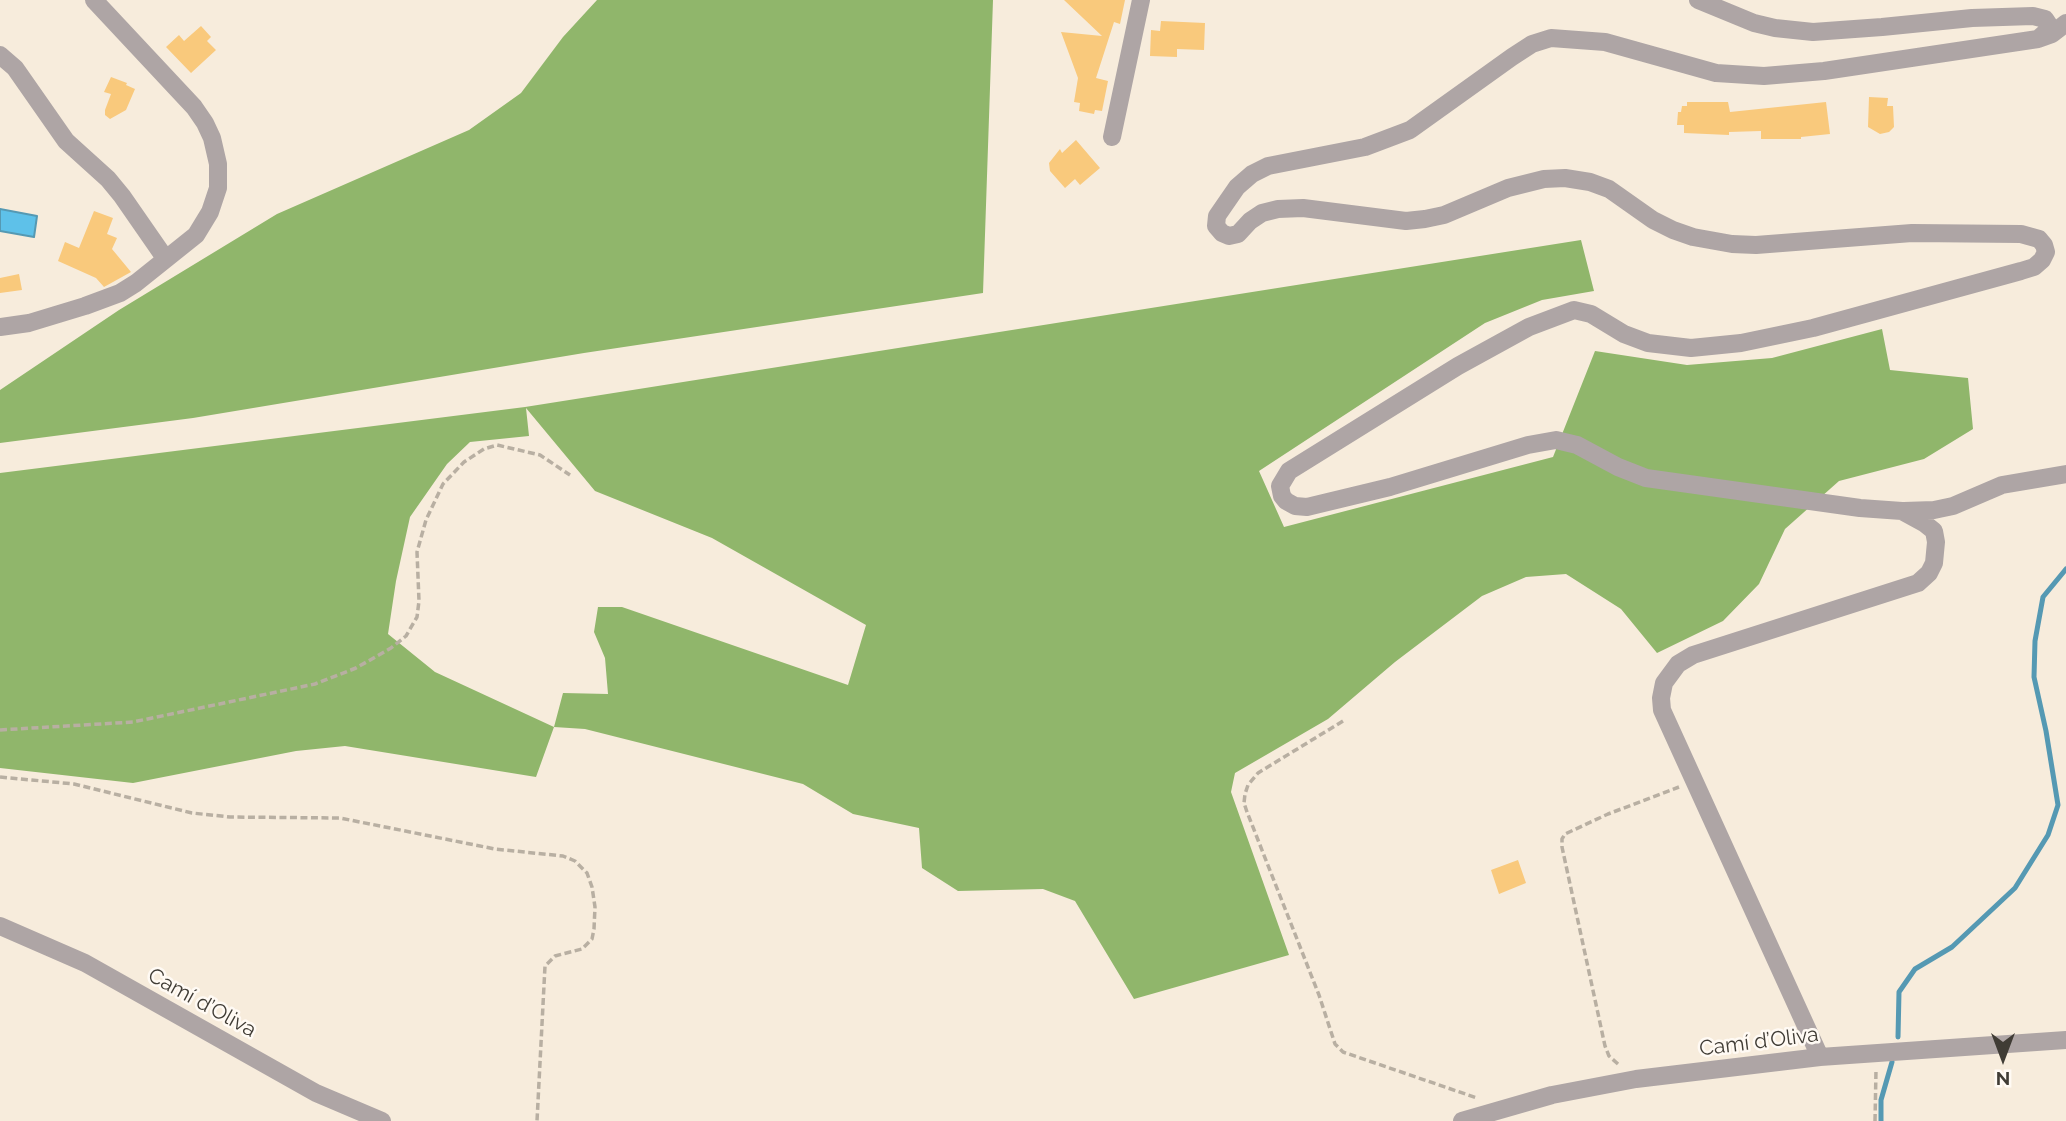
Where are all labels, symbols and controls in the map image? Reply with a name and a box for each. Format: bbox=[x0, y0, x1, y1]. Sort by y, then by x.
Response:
street label: Camí d’Oliva bbox=[144, 963, 260, 1043]
street label: Camí d’Oliva bbox=[1698, 1022, 1820, 1062]
north arrow bbox=[1968, 1023, 2038, 1093]
text: N bbox=[1996, 1068, 2010, 1090]

